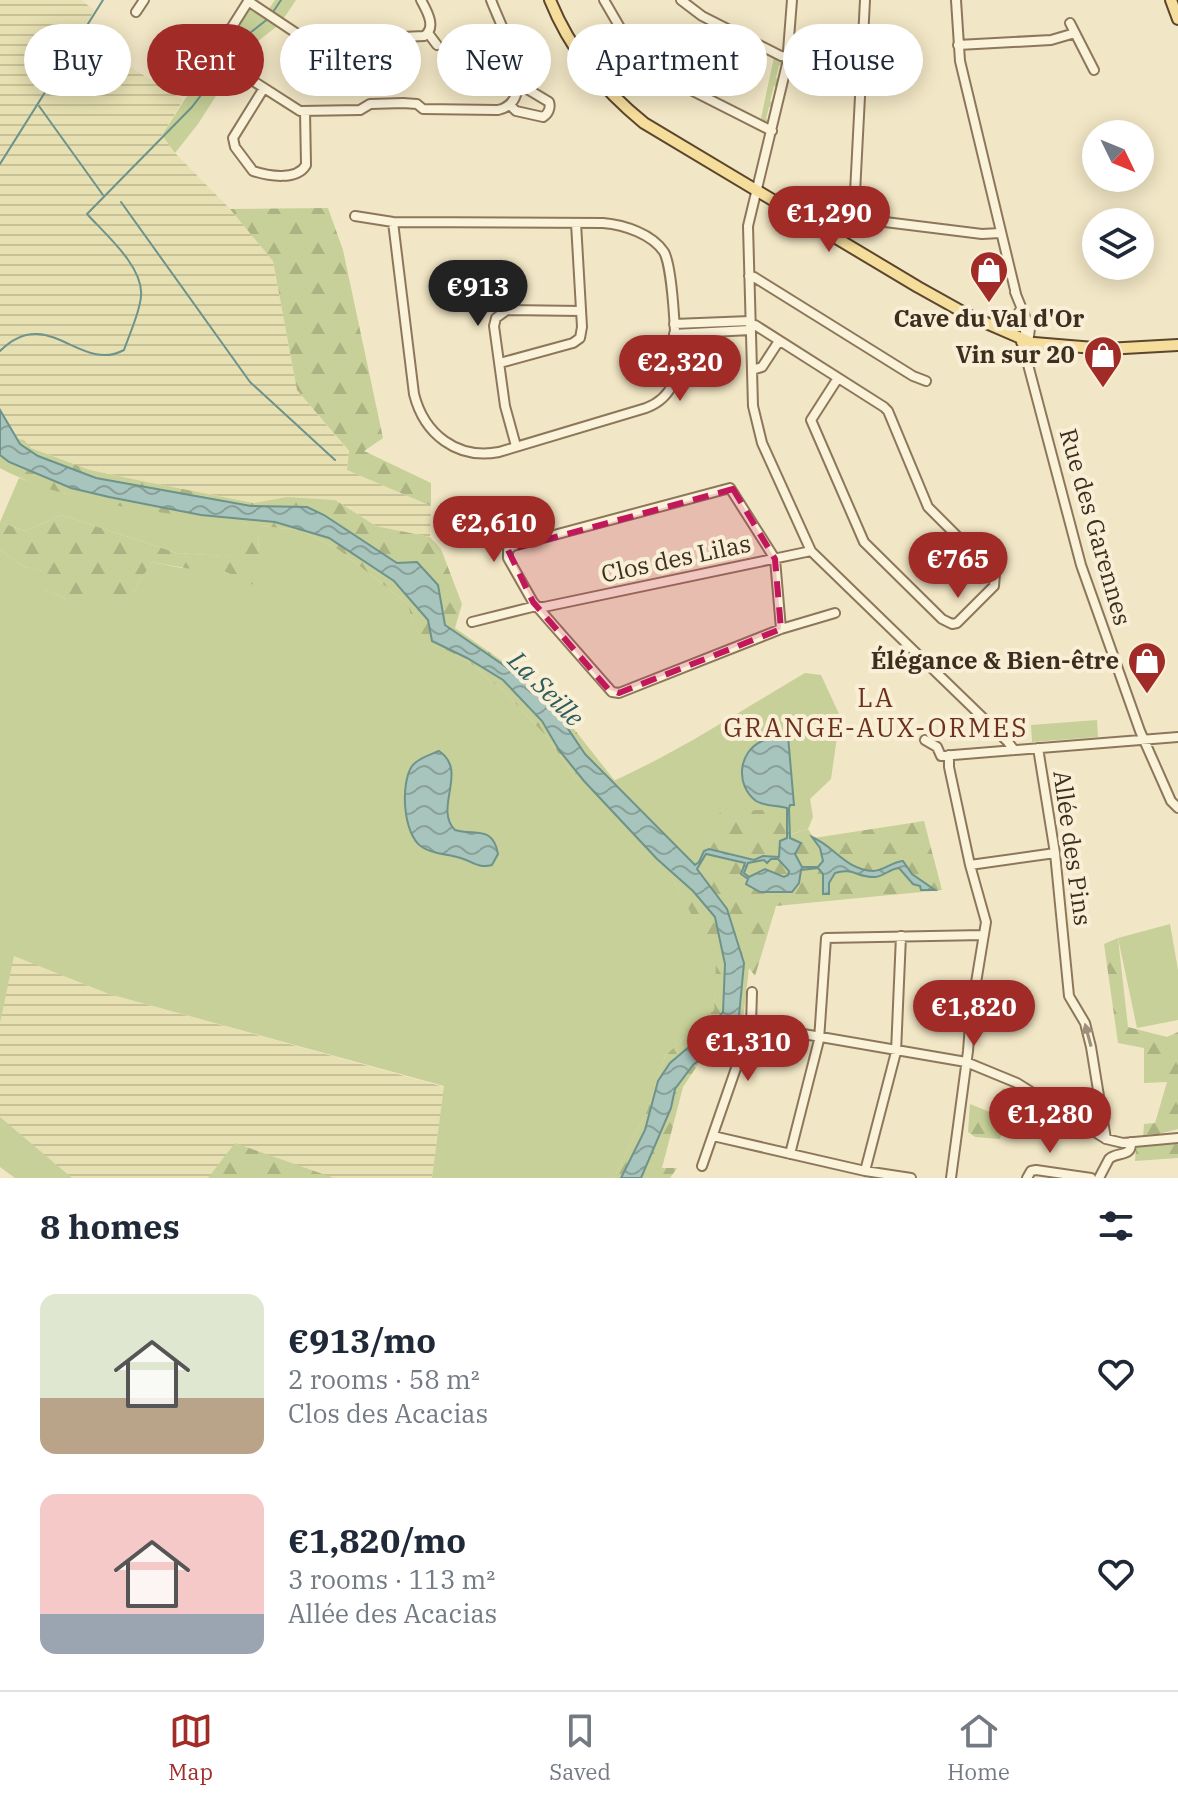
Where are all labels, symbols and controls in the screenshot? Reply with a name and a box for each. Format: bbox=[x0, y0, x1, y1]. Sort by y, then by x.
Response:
chip: Buy bbox=[24, 24, 131, 96]
chip: Rent bbox=[147, 24, 264, 96]
chip: Filters bbox=[280, 24, 421, 96]
chip: New bbox=[437, 24, 551, 96]
chip: Apartment bbox=[567, 24, 767, 96]
chip: House bbox=[783, 24, 923, 96]
north arrow bbox=[1082, 120, 1154, 192]
map controls bbox=[1082, 120, 1154, 280]
pin: €1,290 bbox=[764, 186, 894, 254]
text: €1,290 bbox=[786, 195, 872, 229]
button: layers bbox=[1082, 208, 1154, 280]
shop icon: Cave du Val d'Or bbox=[968, 249, 1010, 304]
pin: €913 bbox=[431, 260, 525, 328]
text: €913 bbox=[447, 269, 509, 303]
place label: Cave du Val d'Or bbox=[894, 302, 1085, 334]
shop icon: Vin sur 20 bbox=[1082, 334, 1124, 389]
pin: €2,320 bbox=[615, 335, 745, 403]
place label: Vin sur 20 bbox=[955, 338, 1075, 370]
text: €2,320 bbox=[637, 344, 723, 378]
street label: Rue des Garennes bbox=[1053, 425, 1139, 629]
pin: €2,610 bbox=[429, 496, 559, 564]
text: €2,610 bbox=[451, 505, 537, 539]
street label: Clos des Lilas bbox=[598, 527, 754, 589]
pin: €765 bbox=[911, 532, 1005, 600]
text: €765 bbox=[927, 541, 989, 575]
shop icon: Élégance & Bien-être bbox=[1126, 640, 1168, 695]
water label: La Seille bbox=[501, 643, 592, 734]
place label: Élégance & Bien-être bbox=[871, 644, 1119, 676]
district label: LA GRANGE-AUX-ORMES bbox=[723, 680, 1029, 744]
street label: Allée des Pins bbox=[1046, 768, 1100, 927]
pin: €1,820 bbox=[909, 980, 1039, 1048]
text: €1,820 bbox=[931, 989, 1017, 1023]
pin: €1,310 bbox=[683, 1015, 813, 1083]
one-way arrow bbox=[1081, 1022, 1093, 1047]
text: €1,310 bbox=[705, 1024, 791, 1058]
pin: €1,280 bbox=[985, 1087, 1115, 1155]
text: €1,280 bbox=[1007, 1096, 1093, 1130]
text: 8 homes bbox=[40, 1204, 180, 1248]
icon: filters bbox=[1094, 1204, 1138, 1248]
text: €913/mo bbox=[288, 1318, 436, 1362]
icon: home bbox=[104, 1326, 200, 1422]
icon: heart bbox=[1094, 1352, 1138, 1396]
text: 2 rooms · 58 m² bbox=[288, 1362, 480, 1396]
text: Clos des Acacias bbox=[288, 1396, 488, 1430]
text: €1,820/mo bbox=[288, 1518, 466, 1562]
icon: home bbox=[104, 1526, 200, 1622]
icon: heart bbox=[1094, 1552, 1138, 1596]
text: 3 rooms · 113 m² bbox=[288, 1562, 495, 1596]
text: Allée des Acacias bbox=[288, 1596, 497, 1630]
tab: Map bbox=[168, 1709, 213, 1786]
tab: Saved bbox=[549, 1709, 611, 1786]
tab: Home bbox=[947, 1709, 1010, 1786]

